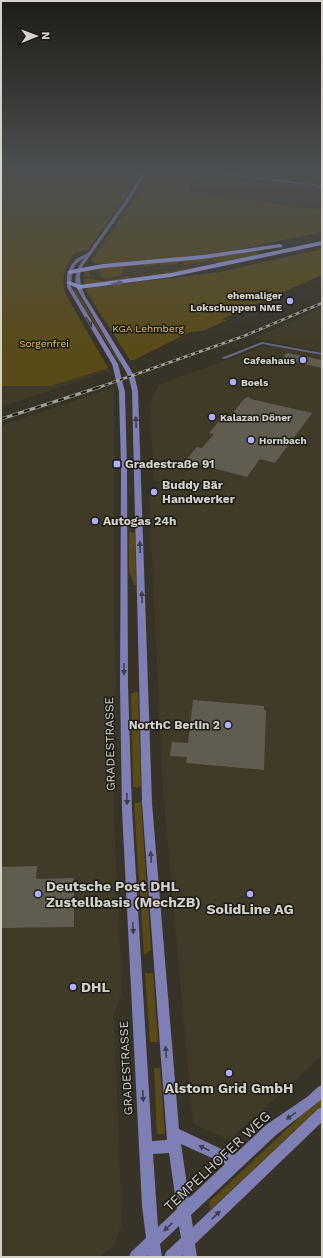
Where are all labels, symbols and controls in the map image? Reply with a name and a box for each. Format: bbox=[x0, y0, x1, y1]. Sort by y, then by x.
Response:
north arrow bbox=[16, 16, 56, 56]
text: N bbox=[39, 32, 52, 40]
one-way arrow bbox=[111, 280, 123, 286]
place label: ehemaliger Lokschuppen NME bbox=[190, 290, 283, 313]
marker: ehemaliger Lokschuppen NME bbox=[285, 296, 295, 306]
one-way arrow bbox=[86, 316, 93, 328]
park label: KGA Lehmberg bbox=[112, 323, 184, 334]
park label: Sorgenfrei bbox=[19, 338, 69, 349]
place label: Cafeahaus bbox=[243, 355, 296, 366]
marker: Cafeahaus bbox=[298, 355, 308, 365]
marker: Boels bbox=[228, 377, 238, 387]
place label: Boels bbox=[241, 377, 269, 388]
marker: Kalazan Döner bbox=[207, 412, 217, 422]
place label: Kalazan Döner bbox=[220, 412, 292, 423]
one-way arrow bbox=[133, 416, 140, 428]
marker: Hornbach bbox=[246, 435, 256, 445]
place label: Hornbach bbox=[259, 435, 307, 446]
place label: Gradestraße 91 bbox=[125, 457, 215, 471]
marker: Gradestraße 91 bbox=[112, 459, 122, 469]
place label: Buddy Bär Handwerker bbox=[162, 478, 236, 506]
marker: Buddy Bär Handwerker bbox=[149, 487, 159, 497]
place label: Autogas 24h bbox=[103, 514, 177, 528]
marker: Autogas 24h bbox=[90, 516, 100, 526]
one-way arrow bbox=[137, 540, 143, 553]
one-way arrow bbox=[138, 591, 145, 603]
one-way arrow bbox=[121, 663, 127, 676]
street label: GRADESTRASSE bbox=[102, 696, 118, 791]
place label: NorthC Berlin 2 bbox=[129, 718, 220, 732]
marker: NorthC Berlin 2 bbox=[223, 720, 233, 730]
one-way arrow bbox=[123, 793, 130, 805]
one-way arrow bbox=[148, 851, 155, 863]
place label: Deutsche Post DHL Zustellbasis (MechZB) bbox=[46, 878, 201, 910]
marker: Deutsche Post DHL Zustellbasis (MechZB) bbox=[33, 889, 43, 899]
marker: SolidLine AG bbox=[245, 889, 255, 899]
place label: SolidLine AG bbox=[206, 901, 294, 917]
one-way arrow bbox=[130, 922, 136, 935]
place label: DHL bbox=[81, 979, 110, 995]
marker: DHL bbox=[68, 982, 78, 992]
street label: GRADESTRASSE bbox=[117, 1020, 135, 1115]
one-way arrow bbox=[163, 1046, 170, 1058]
marker: Alstom Grid GmbH bbox=[224, 1068, 234, 1078]
place label: Alstom Grid GmbH bbox=[165, 1080, 293, 1096]
one-way arrow bbox=[139, 1090, 146, 1102]
street label: TEMPELHOFER WEG bbox=[161, 1108, 273, 1214]
one-way arrow bbox=[286, 1112, 296, 1120]
one-way arrow bbox=[199, 1145, 210, 1151]
one-way arrow bbox=[211, 1210, 221, 1220]
one-way arrow bbox=[164, 1222, 173, 1231]

